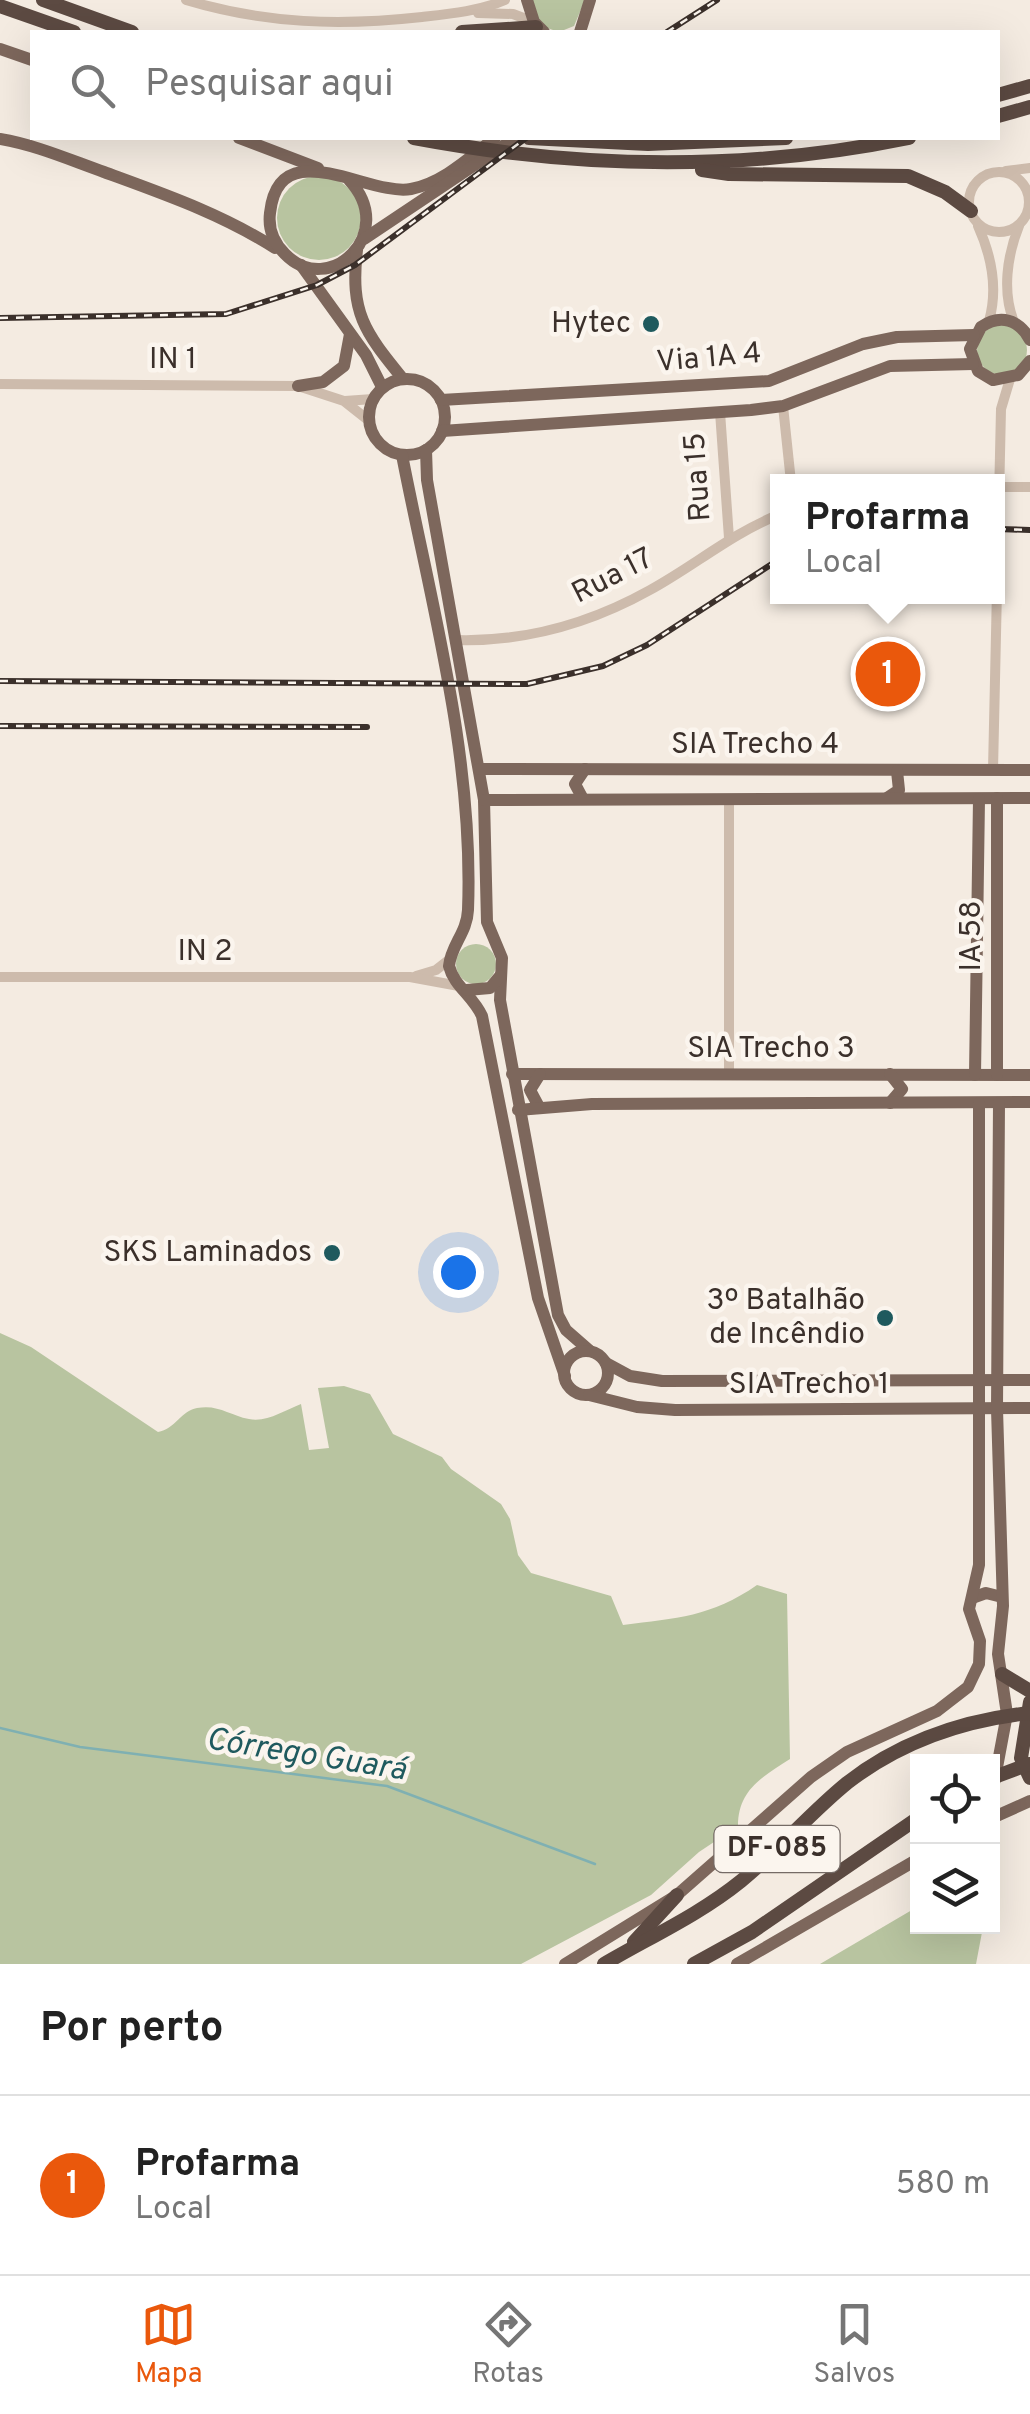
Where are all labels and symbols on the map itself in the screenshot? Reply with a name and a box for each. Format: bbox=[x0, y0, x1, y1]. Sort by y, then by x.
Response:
place label: Hytec bbox=[551, 306, 631, 343]
marker: Hytec bbox=[640, 313, 662, 335]
street label: Via 1A 4 bbox=[655, 336, 763, 382]
street label: IN 1 bbox=[149, 342, 197, 379]
street label: Rua 15 bbox=[677, 431, 721, 523]
street label: Rua 17 bbox=[566, 541, 660, 613]
pin: 1 bbox=[856, 636, 920, 712]
street label: SIA Trecho 4 bbox=[671, 727, 839, 764]
street label: IA 58 bbox=[954, 900, 991, 972]
street label: IN 2 bbox=[177, 934, 233, 971]
street label: SIA Trecho 3 bbox=[687, 1031, 855, 1068]
place label: SKS Laminados bbox=[103, 1235, 312, 1272]
marker: SKS Laminados bbox=[321, 1242, 343, 1264]
your location bbox=[433, 1247, 484, 1298]
place label: 3º Batalhão de Incêndio bbox=[707, 1283, 865, 1354]
marker: 3º Batalhão de Incêndio bbox=[874, 1307, 896, 1329]
street label: SIA Trecho 1 bbox=[729, 1367, 889, 1404]
water label: Córrego Guará bbox=[203, 1720, 411, 1792]
road number: DF-085 bbox=[714, 1826, 840, 1872]

